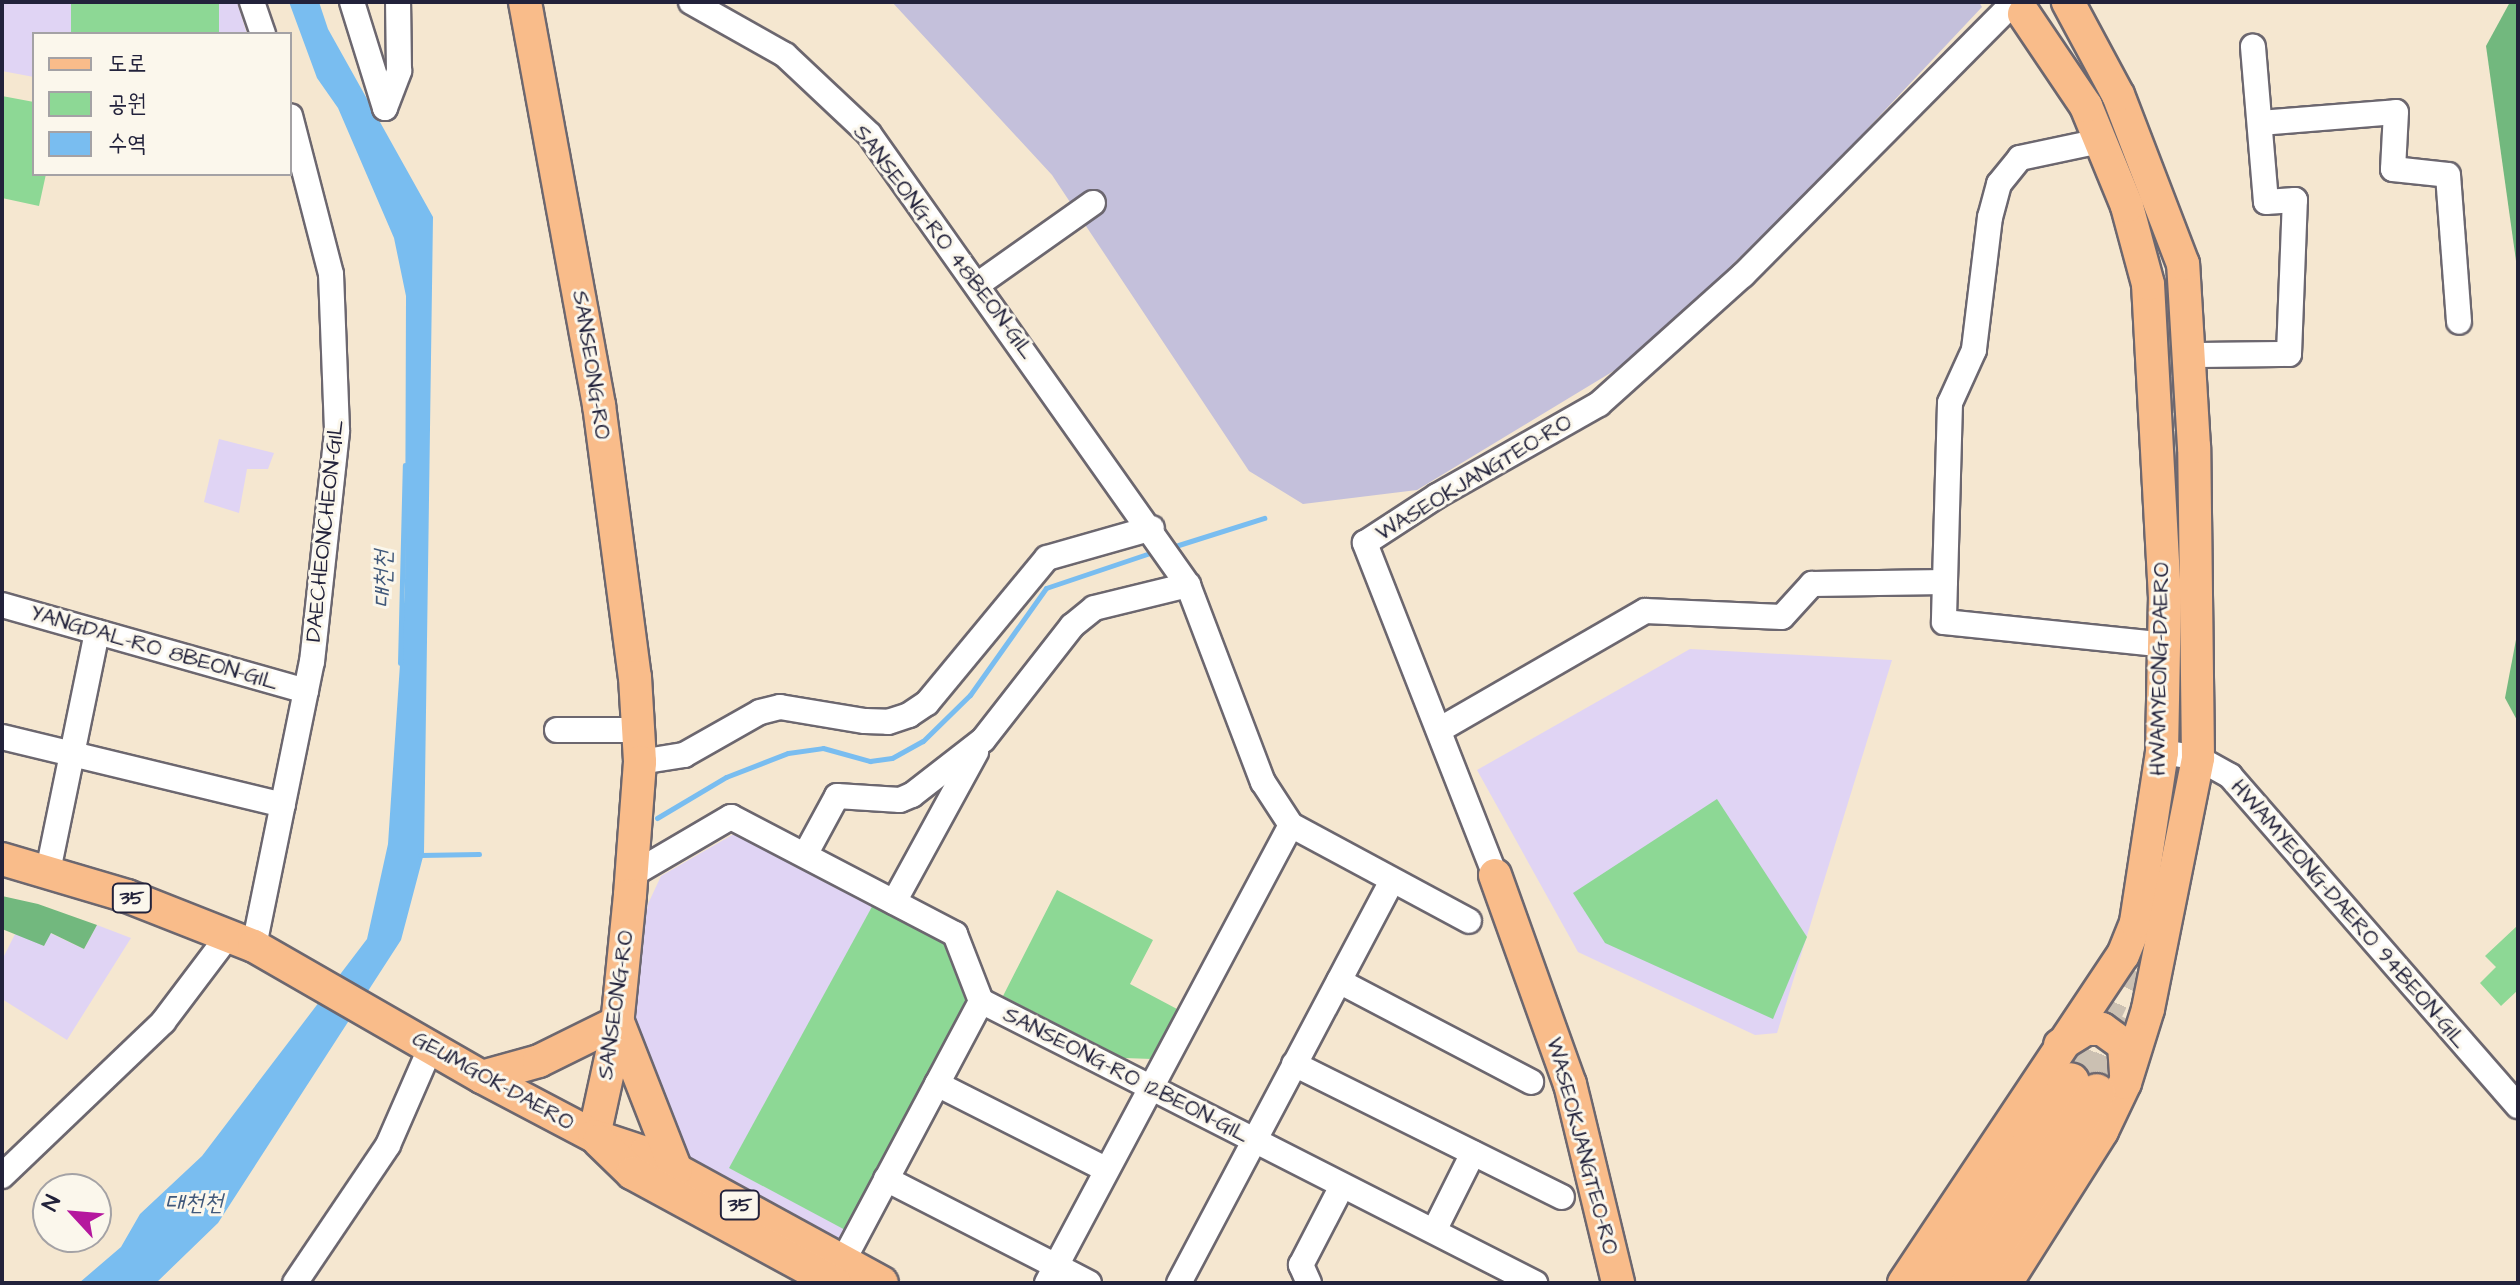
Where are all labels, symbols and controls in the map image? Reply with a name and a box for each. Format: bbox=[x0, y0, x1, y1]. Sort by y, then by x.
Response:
legend bbox=[32, 32, 292, 176]
text: 도로 bbox=[108, 47, 147, 81]
text: 공원 bbox=[108, 87, 147, 121]
street label: SANSEONG-RO 48BEON-GIL bbox=[847, 120, 1041, 364]
text: 수역 bbox=[108, 127, 147, 161]
street label: SANSEONG-RO bbox=[566, 289, 616, 441]
street label: WASEOKJANGTEO-RO bbox=[1371, 409, 1577, 547]
street label: DAECHEONCHEON-GIL bbox=[300, 419, 350, 643]
water label: 대천천 bbox=[369, 550, 399, 608]
street label: HWAMYEONG-DAERO bbox=[2145, 562, 2175, 776]
street label: YANGDAL-RO 8BEON-GIL bbox=[27, 600, 281, 696]
street label: HWAMYEONG-DAERO 94BEON-GIL bbox=[2225, 774, 2473, 1054]
road number: 35 bbox=[110, 882, 154, 914]
street label: SANSEONG-RO bbox=[592, 929, 640, 1081]
street label: SANSEONG-RO 12BEON-GIL bbox=[999, 1001, 1253, 1149]
street label: GEUMGOK-DAERO bbox=[408, 1026, 578, 1136]
street label: WASEOKJANGTEO-RO bbox=[1540, 1035, 1624, 1257]
north arrow bbox=[32, 1173, 112, 1253]
road number: 35 bbox=[718, 1189, 762, 1221]
text: N bbox=[35, 1190, 69, 1216]
water label: 대천천 bbox=[165, 1190, 223, 1218]

